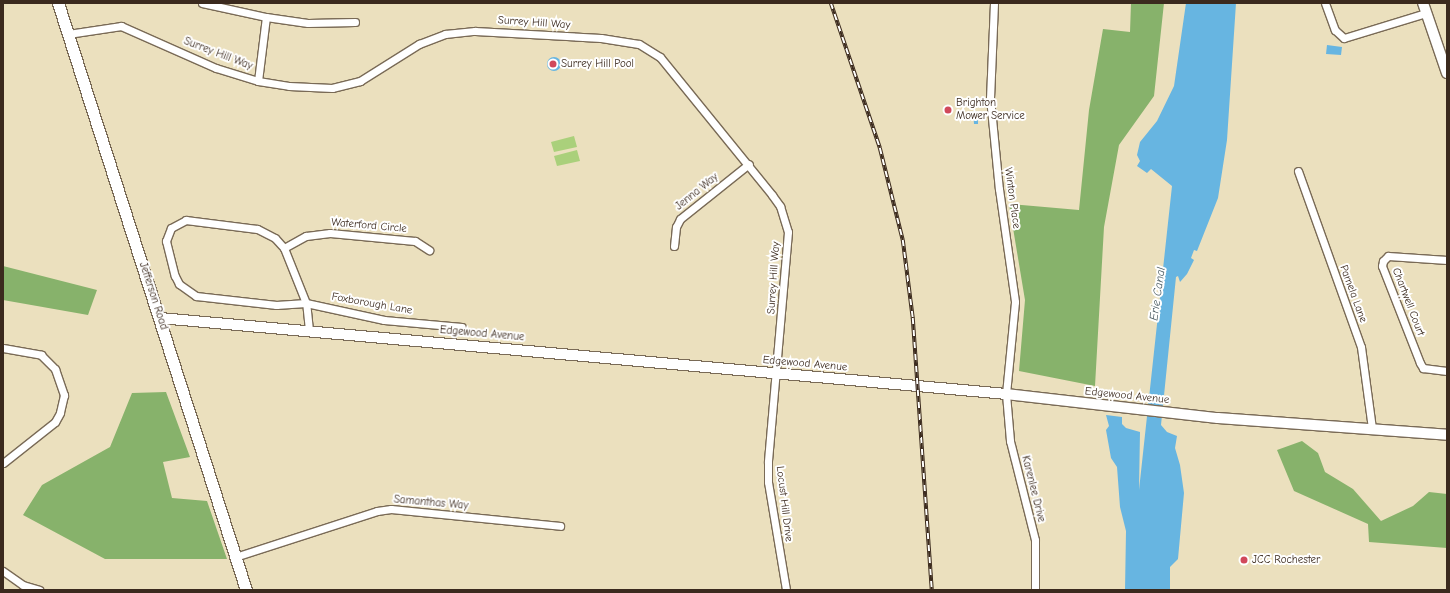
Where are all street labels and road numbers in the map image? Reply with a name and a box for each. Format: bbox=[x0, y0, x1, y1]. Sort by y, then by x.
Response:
street label: Surrey Hill Way bbox=[497, 14, 571, 32]
street label: Surrey Hill Way bbox=[182, 35, 254, 73]
street label: Winton Place bbox=[1001, 167, 1023, 229]
street label: Jenna Way bbox=[673, 171, 721, 213]
street label: Waterford Circle bbox=[331, 216, 407, 236]
street label: Surrey Hill Way bbox=[765, 241, 783, 315]
street label: Jefferson Road bbox=[136, 261, 170, 331]
street label: Pamela Lane bbox=[1336, 263, 1370, 325]
street label: Chartwell Court bbox=[1389, 266, 1427, 338]
street label: Foxborough Lane bbox=[331, 290, 413, 318]
street label: Edgewood Avenue bbox=[439, 324, 525, 344]
street label: Edgewood Avenue bbox=[762, 354, 848, 374]
street label: Edgewood Avenue bbox=[1084, 385, 1170, 407]
street label: Karenlee Drive bbox=[1018, 454, 1048, 524]
street label: Locust Hill Drive bbox=[773, 465, 795, 543]
street label: Samanthas Way bbox=[393, 493, 469, 513]

